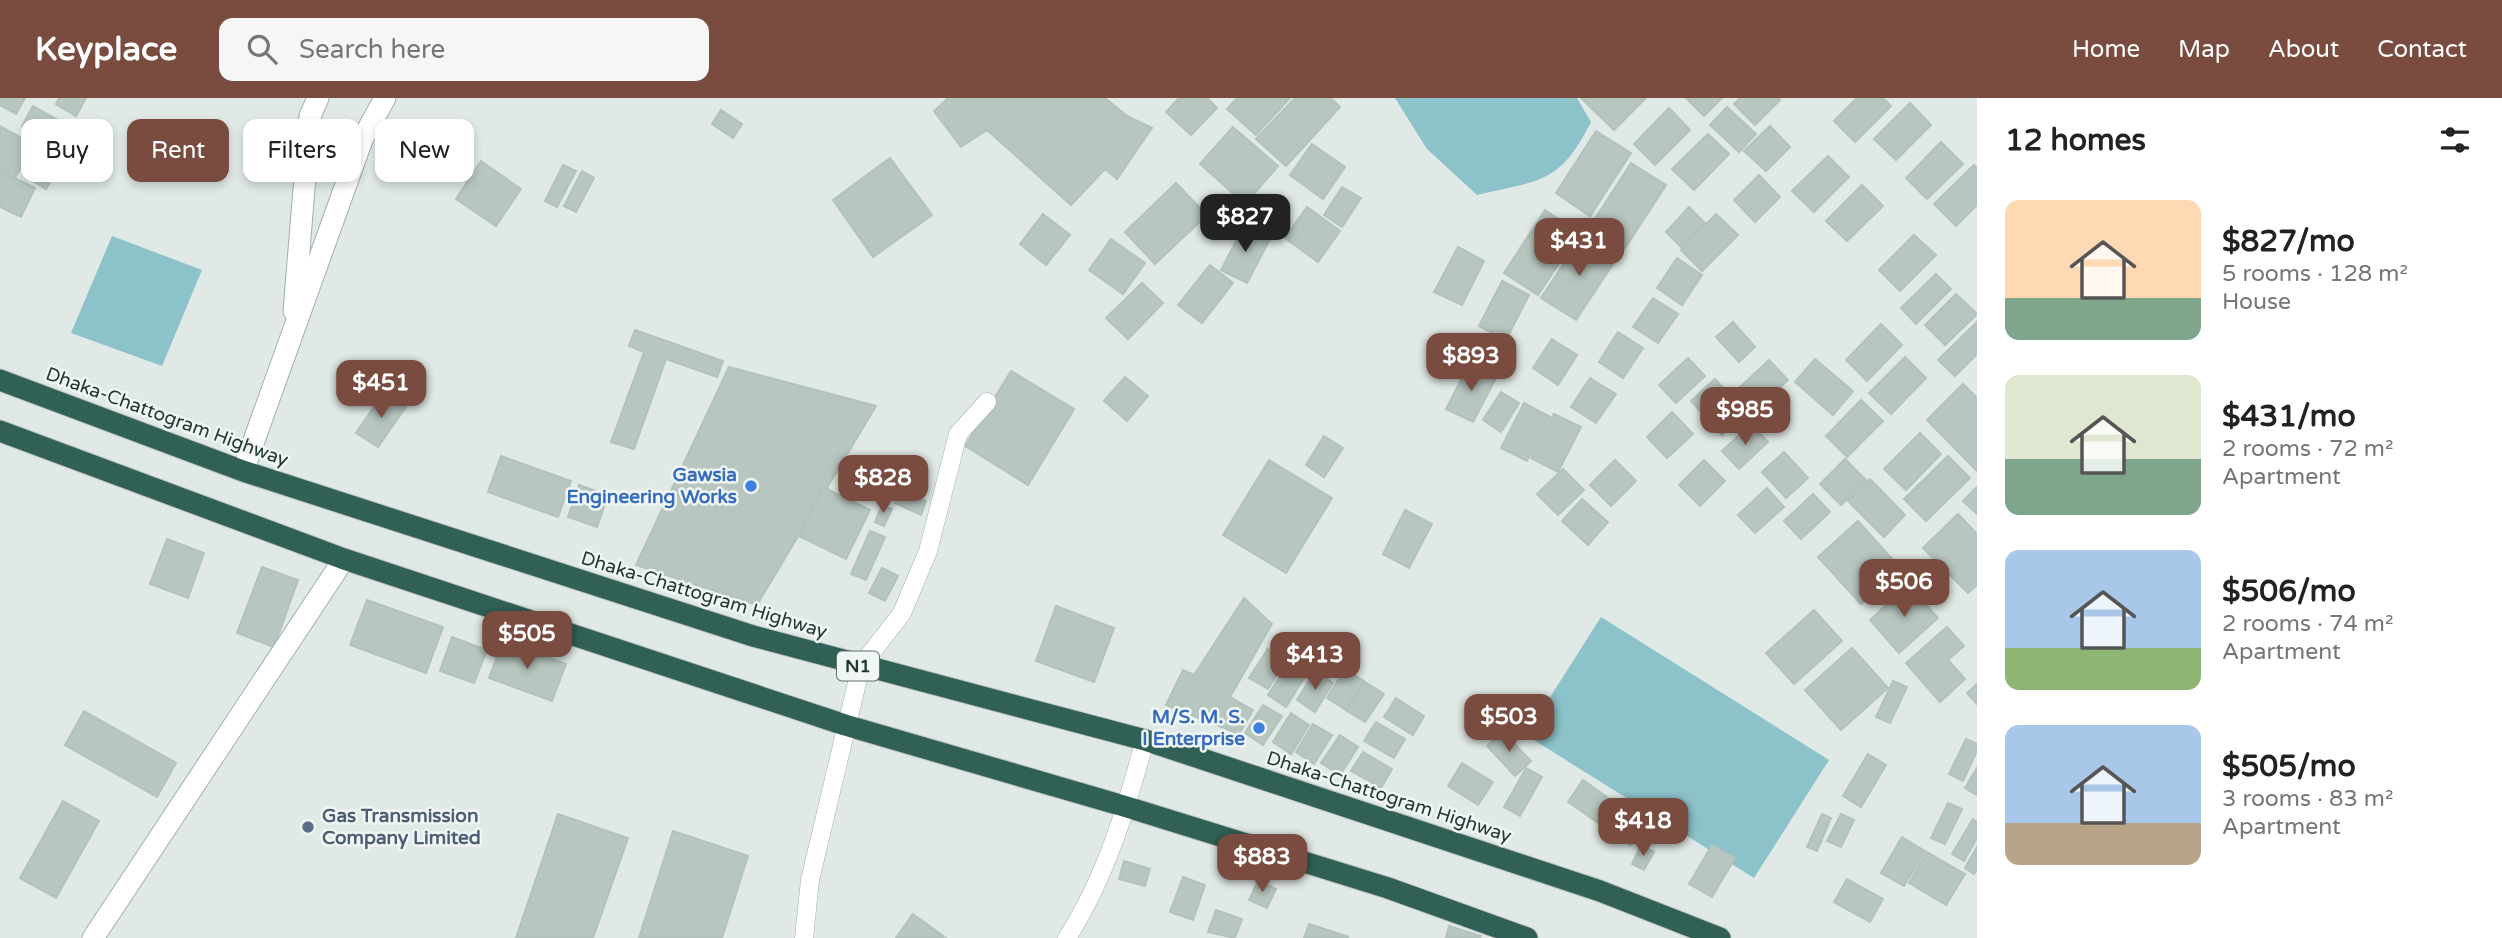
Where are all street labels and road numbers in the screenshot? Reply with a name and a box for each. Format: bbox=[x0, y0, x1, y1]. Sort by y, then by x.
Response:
street label: Dhaka-Chattogram Highway bbox=[43, 363, 291, 471]
street label: Dhaka-Chattogram Highway bbox=[578, 547, 830, 643]
road number: N1 bbox=[837, 652, 879, 680]
street label: Dhaka-Chattogram Highway bbox=[1264, 747, 1514, 847]

